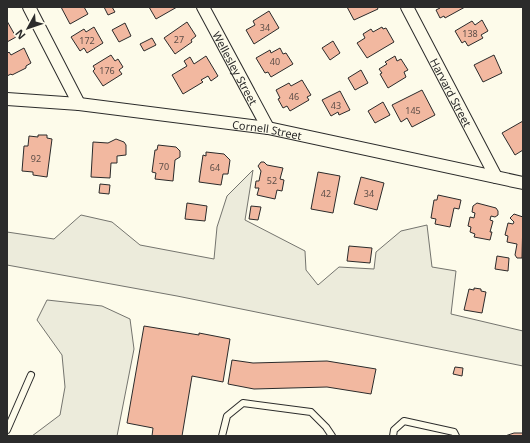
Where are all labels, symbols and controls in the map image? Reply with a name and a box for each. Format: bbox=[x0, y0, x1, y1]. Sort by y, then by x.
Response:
north arrow bbox=[8, 8, 48, 48]
house number: 34 bbox=[260, 21, 270, 34]
text: N bbox=[11, 26, 29, 43]
house number: 138 bbox=[462, 27, 478, 40]
street label: Wellesley Street bbox=[210, 28, 262, 107]
house number: 27 bbox=[174, 33, 184, 46]
house number: 172 bbox=[79, 34, 95, 47]
house number: 40 bbox=[270, 55, 280, 68]
street label: Harvard Street bbox=[427, 55, 476, 129]
house number: 176 bbox=[99, 64, 115, 77]
house number: 46 bbox=[289, 90, 299, 103]
house number: 43 bbox=[331, 99, 341, 112]
house number: 145 bbox=[405, 104, 421, 117]
street label: Cornell Street bbox=[231, 116, 303, 143]
house number: 92 bbox=[31, 152, 41, 165]
house number: 70 bbox=[159, 160, 169, 173]
house number: 64 bbox=[210, 161, 220, 174]
house number: 52 bbox=[267, 174, 277, 187]
house number: 42 bbox=[321, 187, 331, 200]
house number: 34 bbox=[364, 187, 374, 200]

